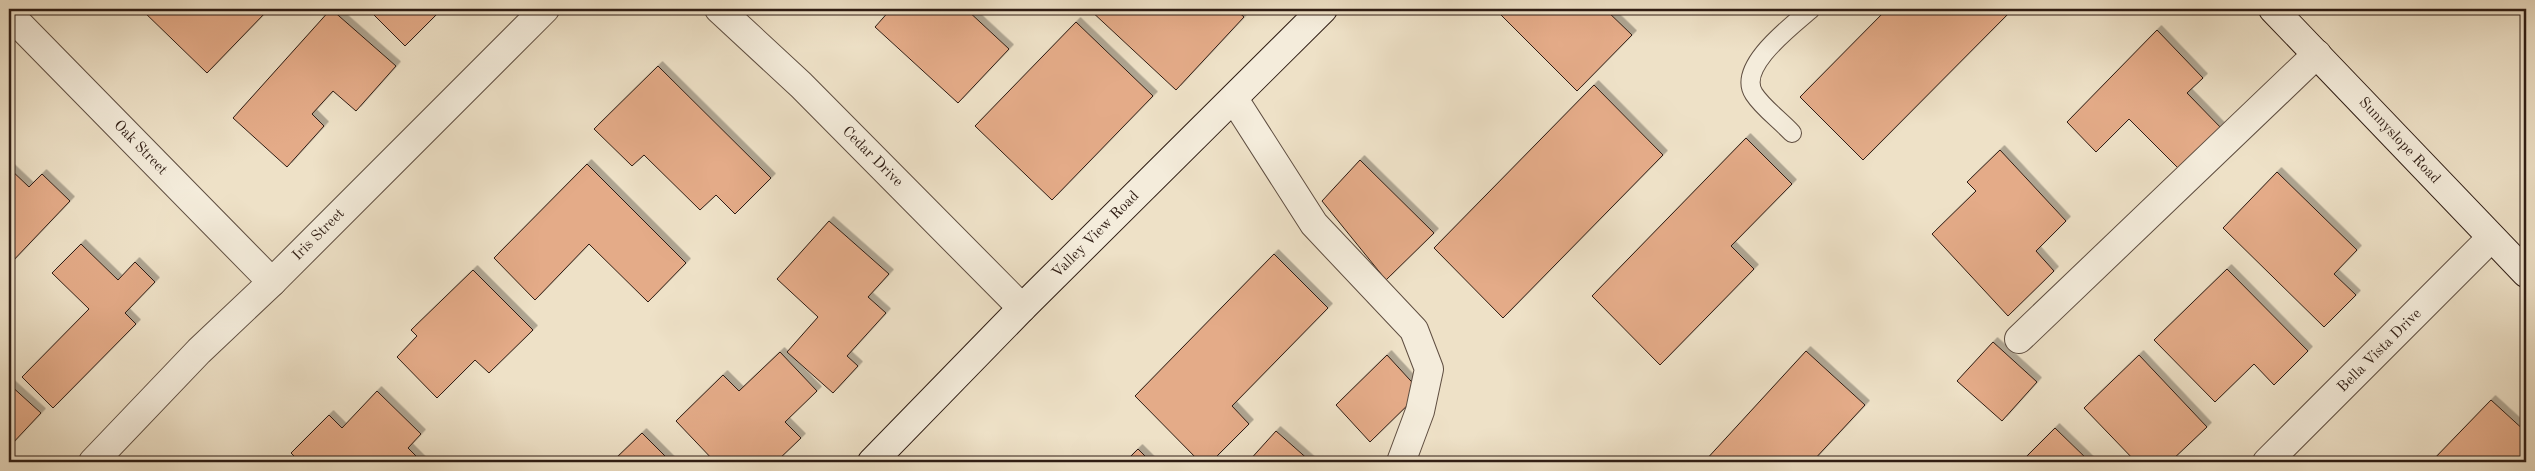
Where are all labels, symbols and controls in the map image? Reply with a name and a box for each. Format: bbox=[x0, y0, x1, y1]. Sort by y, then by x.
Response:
street label: Sunnyslope Road bbox=[2355, 95, 2443, 187]
street label: Oak Street bbox=[110, 118, 170, 178]
street label: Cedar Drive bbox=[839, 124, 905, 190]
street label: Valley View Road bbox=[1050, 189, 1142, 281]
street label: Iris Street bbox=[290, 206, 348, 264]
street label: Bella Vista Drive bbox=[2335, 306, 2425, 396]

